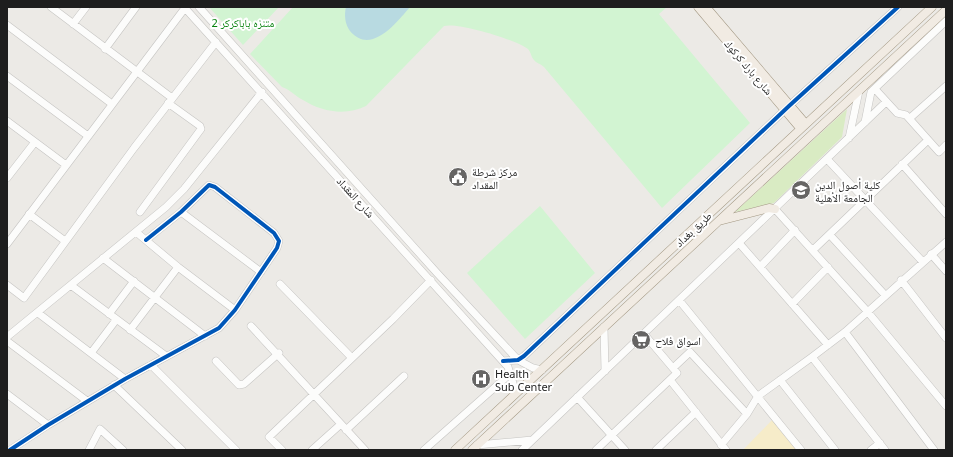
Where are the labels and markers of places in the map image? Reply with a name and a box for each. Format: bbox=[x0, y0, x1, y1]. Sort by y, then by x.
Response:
place label: مركز شرطة المقداد bbox=[472, 164, 517, 192]
public building icon: مركز شرطة المقداد bbox=[447, 166, 469, 188]
place label: كلية أصول الدين الجامعة الأهلية bbox=[815, 177, 881, 205]
school or university icon: كلية أصول الدين الجامعة الأهلية bbox=[790, 179, 812, 201]
supermarket icon: اسواق فلاح bbox=[630, 329, 652, 351]
place label: اسواق فلاح bbox=[655, 333, 701, 348]
place label: Health Sub Center bbox=[495, 366, 553, 394]
hospital icon: Health Sub Center bbox=[470, 368, 492, 390]

